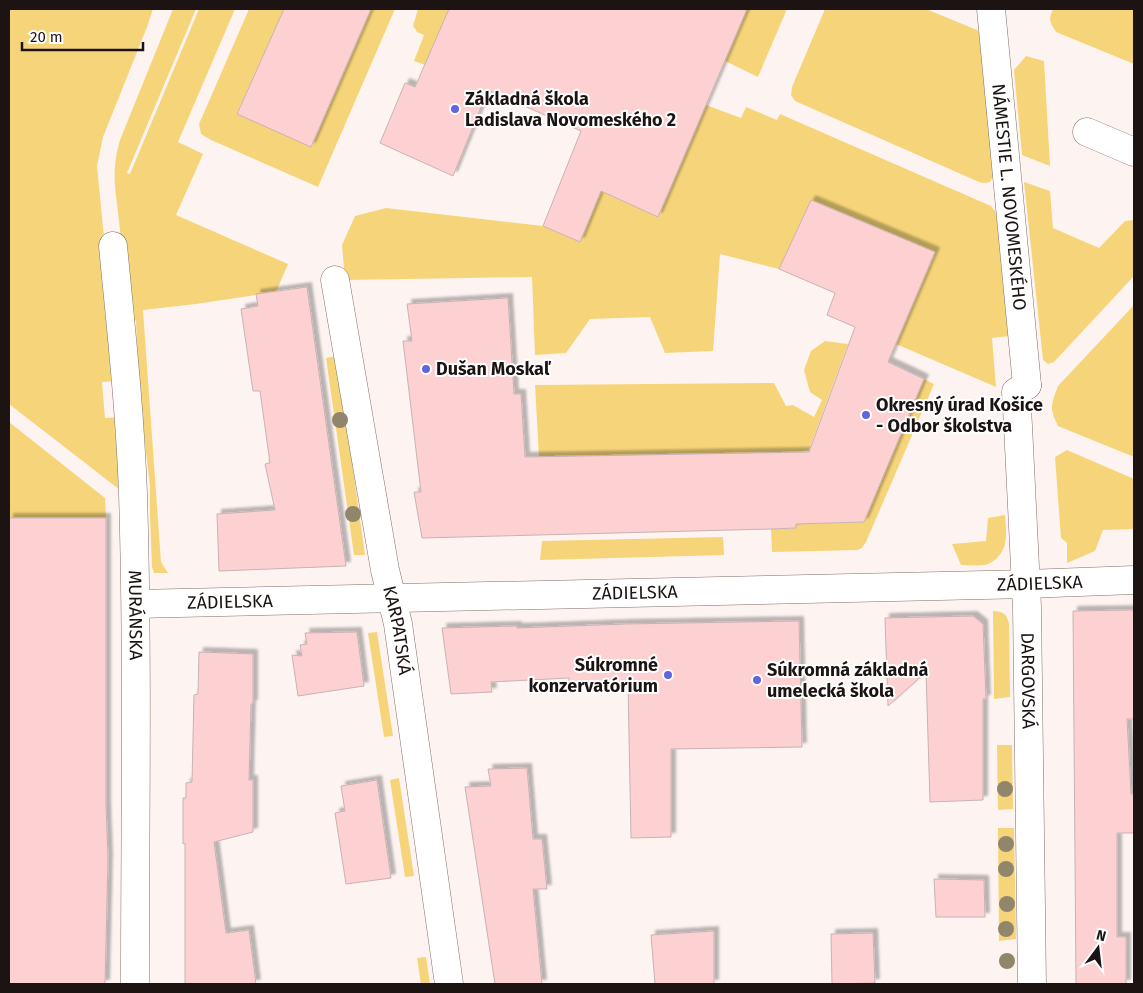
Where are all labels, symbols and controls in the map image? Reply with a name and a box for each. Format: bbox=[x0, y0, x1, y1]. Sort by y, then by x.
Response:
scale bar bbox=[22, 20, 144, 52]
text: 20 m bbox=[30, 28, 63, 46]
street label: NÁMESTIE L. NOVOMESKÉHO bbox=[987, 83, 1031, 312]
place label: Základná škola Ladislava Novomeského 2 bbox=[465, 88, 676, 131]
marker: Základná škola Ladislava Novomeského 2 bbox=[449, 103, 461, 115]
place label: Dušan Moskaľ bbox=[436, 358, 552, 380]
marker: Dušan Moskaľ bbox=[420, 363, 432, 375]
place label: Okresný úrad Košice - Odbor školstva bbox=[876, 394, 1043, 437]
marker: Okresný úrad Košice - Odbor školstva bbox=[860, 409, 872, 421]
street label: MURÁNSKA bbox=[124, 570, 147, 661]
street label: ZÁDIELSKA bbox=[997, 571, 1084, 596]
street label: ZÁDIELSKA bbox=[592, 581, 679, 605]
street label: KARPATSKÁ bbox=[378, 584, 417, 677]
street label: ZÁDIELSKA bbox=[187, 590, 274, 614]
street label: DARGOVSKÁ bbox=[1016, 632, 1041, 730]
place label: Súkromné konzervatórium bbox=[529, 654, 658, 697]
place label: Súkromná základná umelecká škola bbox=[767, 659, 929, 702]
marker: Súkromné konzervatórium bbox=[662, 669, 674, 681]
marker: Súkromná základná umelecká škola bbox=[751, 674, 763, 686]
north arrow bbox=[1073, 923, 1123, 973]
text: N bbox=[1095, 927, 1108, 945]

